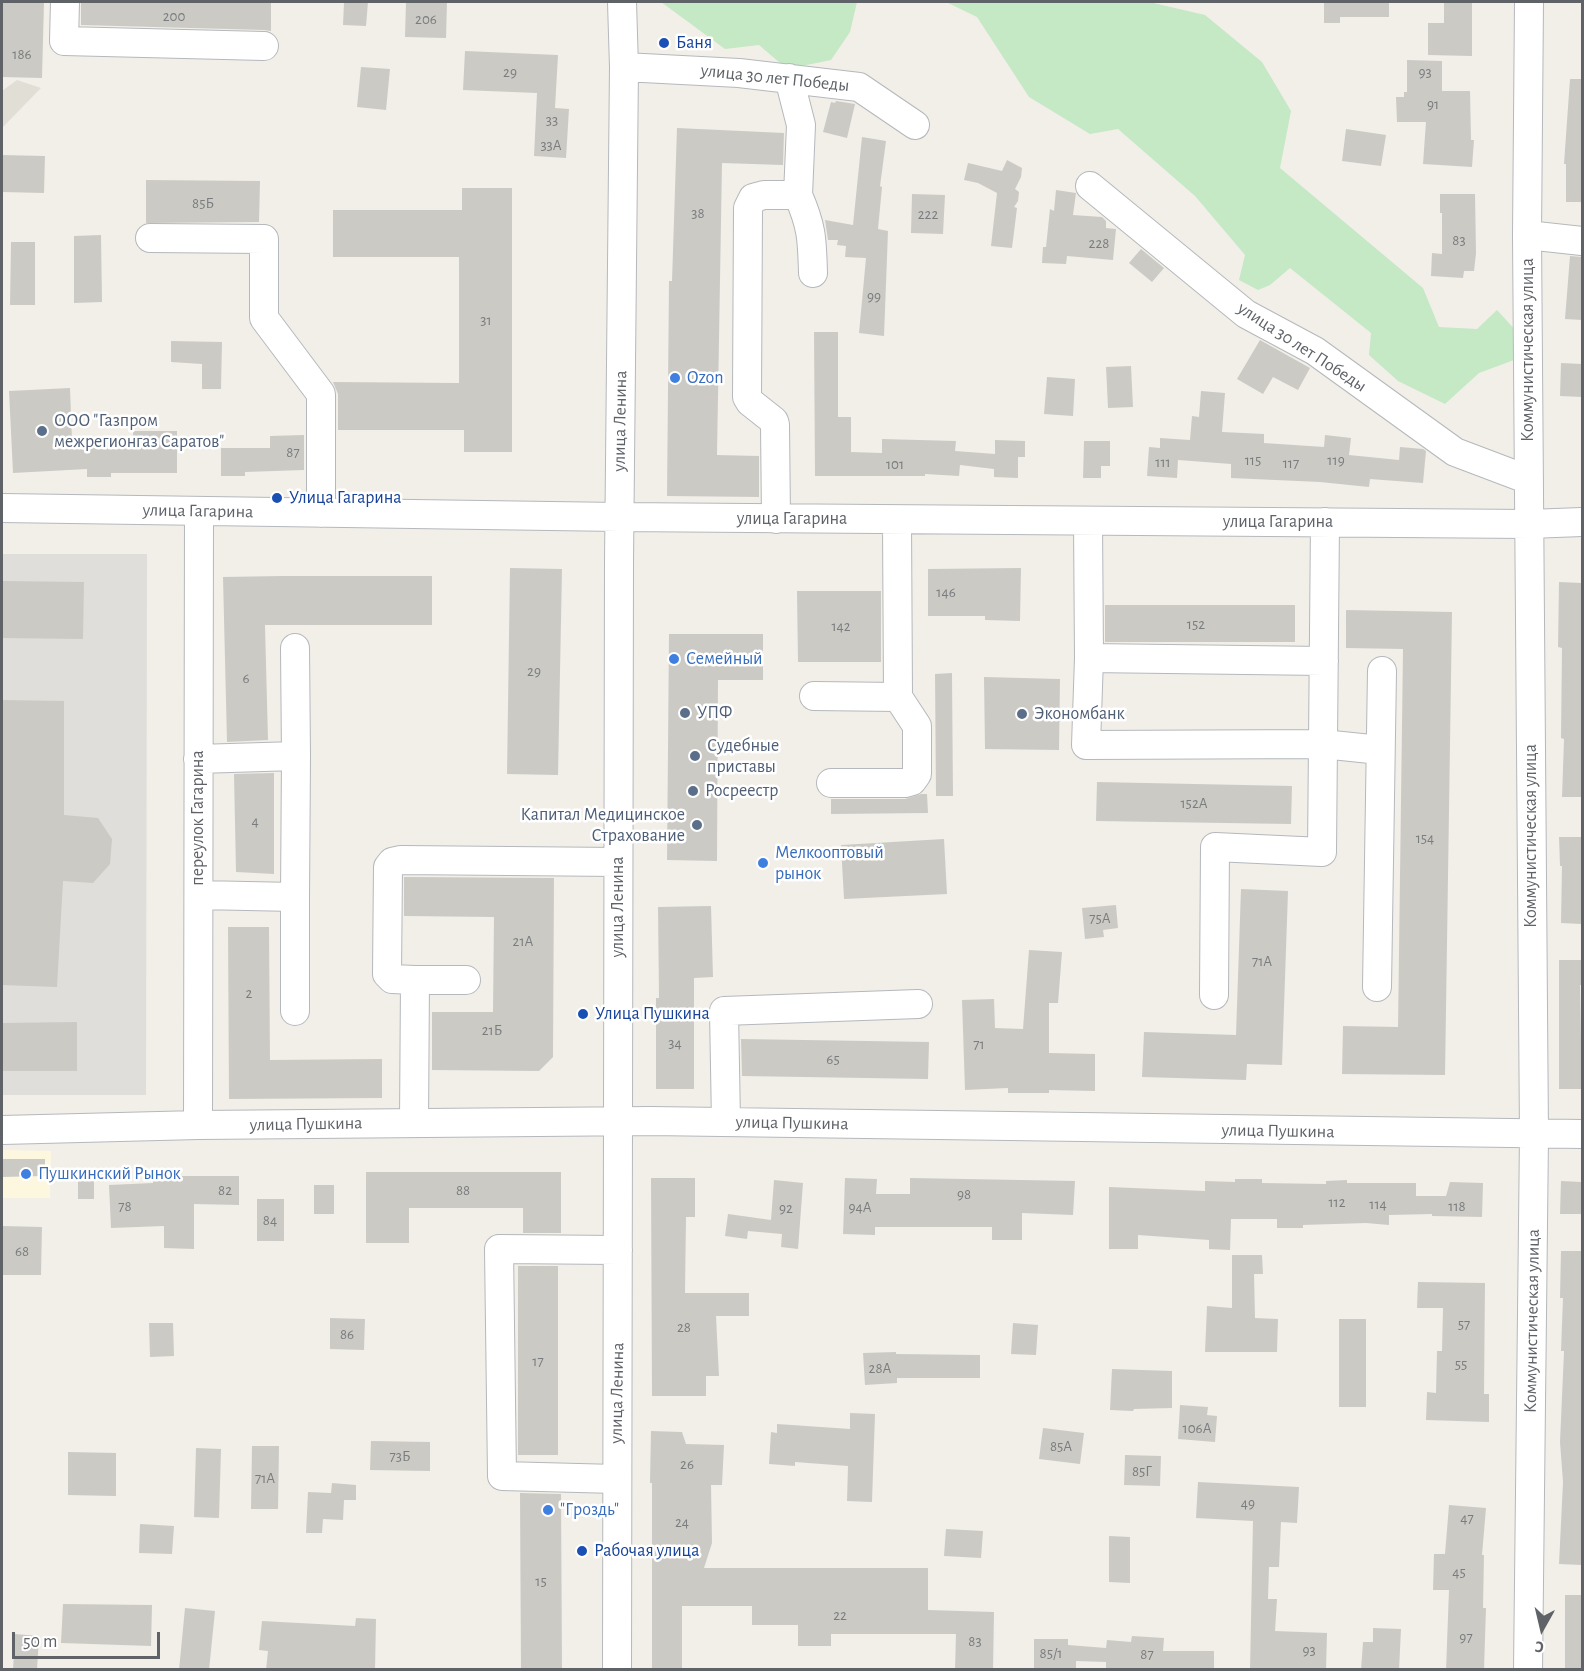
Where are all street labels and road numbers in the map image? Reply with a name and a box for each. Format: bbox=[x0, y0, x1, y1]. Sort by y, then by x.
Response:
street label: улица 30 лет Победы bbox=[700, 59, 850, 97]
street label: Коммунистическая улица bbox=[1517, 258, 1539, 442]
street label: улица 30 лет Победы bbox=[1233, 297, 1371, 397]
street label: улица Ленина bbox=[608, 370, 632, 472]
street label: улица Гагарина bbox=[142, 499, 254, 523]
street label: улица Гагарина bbox=[737, 508, 847, 530]
street label: улица Гагарина bbox=[1223, 511, 1333, 533]
street label: Коммунистическая улица bbox=[1520, 744, 1542, 928]
street label: переулок Гагарина bbox=[187, 750, 209, 886]
street label: улица Ленина bbox=[607, 856, 629, 958]
street label: улица Пушкина bbox=[735, 1111, 849, 1135]
street label: улица Пушкина bbox=[249, 1112, 363, 1136]
street label: улица Пушкина bbox=[1221, 1119, 1335, 1143]
street label: Коммунистическая улица bbox=[1520, 1229, 1544, 1413]
street label: улица Ленина bbox=[605, 1342, 629, 1444]

